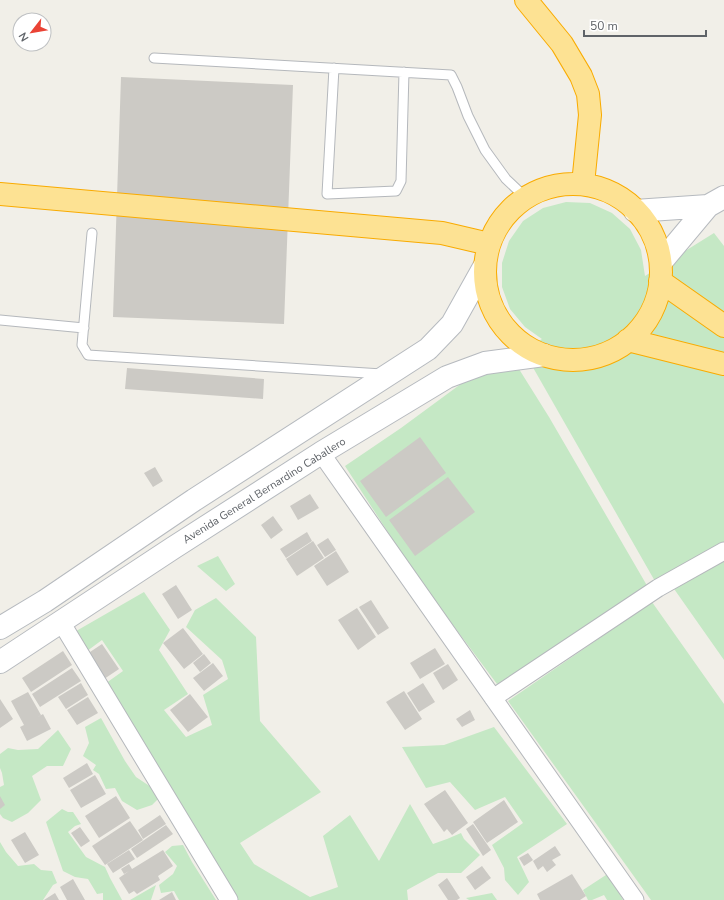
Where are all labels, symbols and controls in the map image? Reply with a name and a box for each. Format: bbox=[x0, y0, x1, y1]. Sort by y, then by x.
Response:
north arrow bbox=[12, 12, 52, 52]
scale bar bbox=[584, 12, 706, 38]
text: 50 m bbox=[590, 18, 618, 34]
text: N bbox=[15, 30, 32, 44]
street label: Avenida General Bernardino Caballero bbox=[180, 434, 349, 547]

